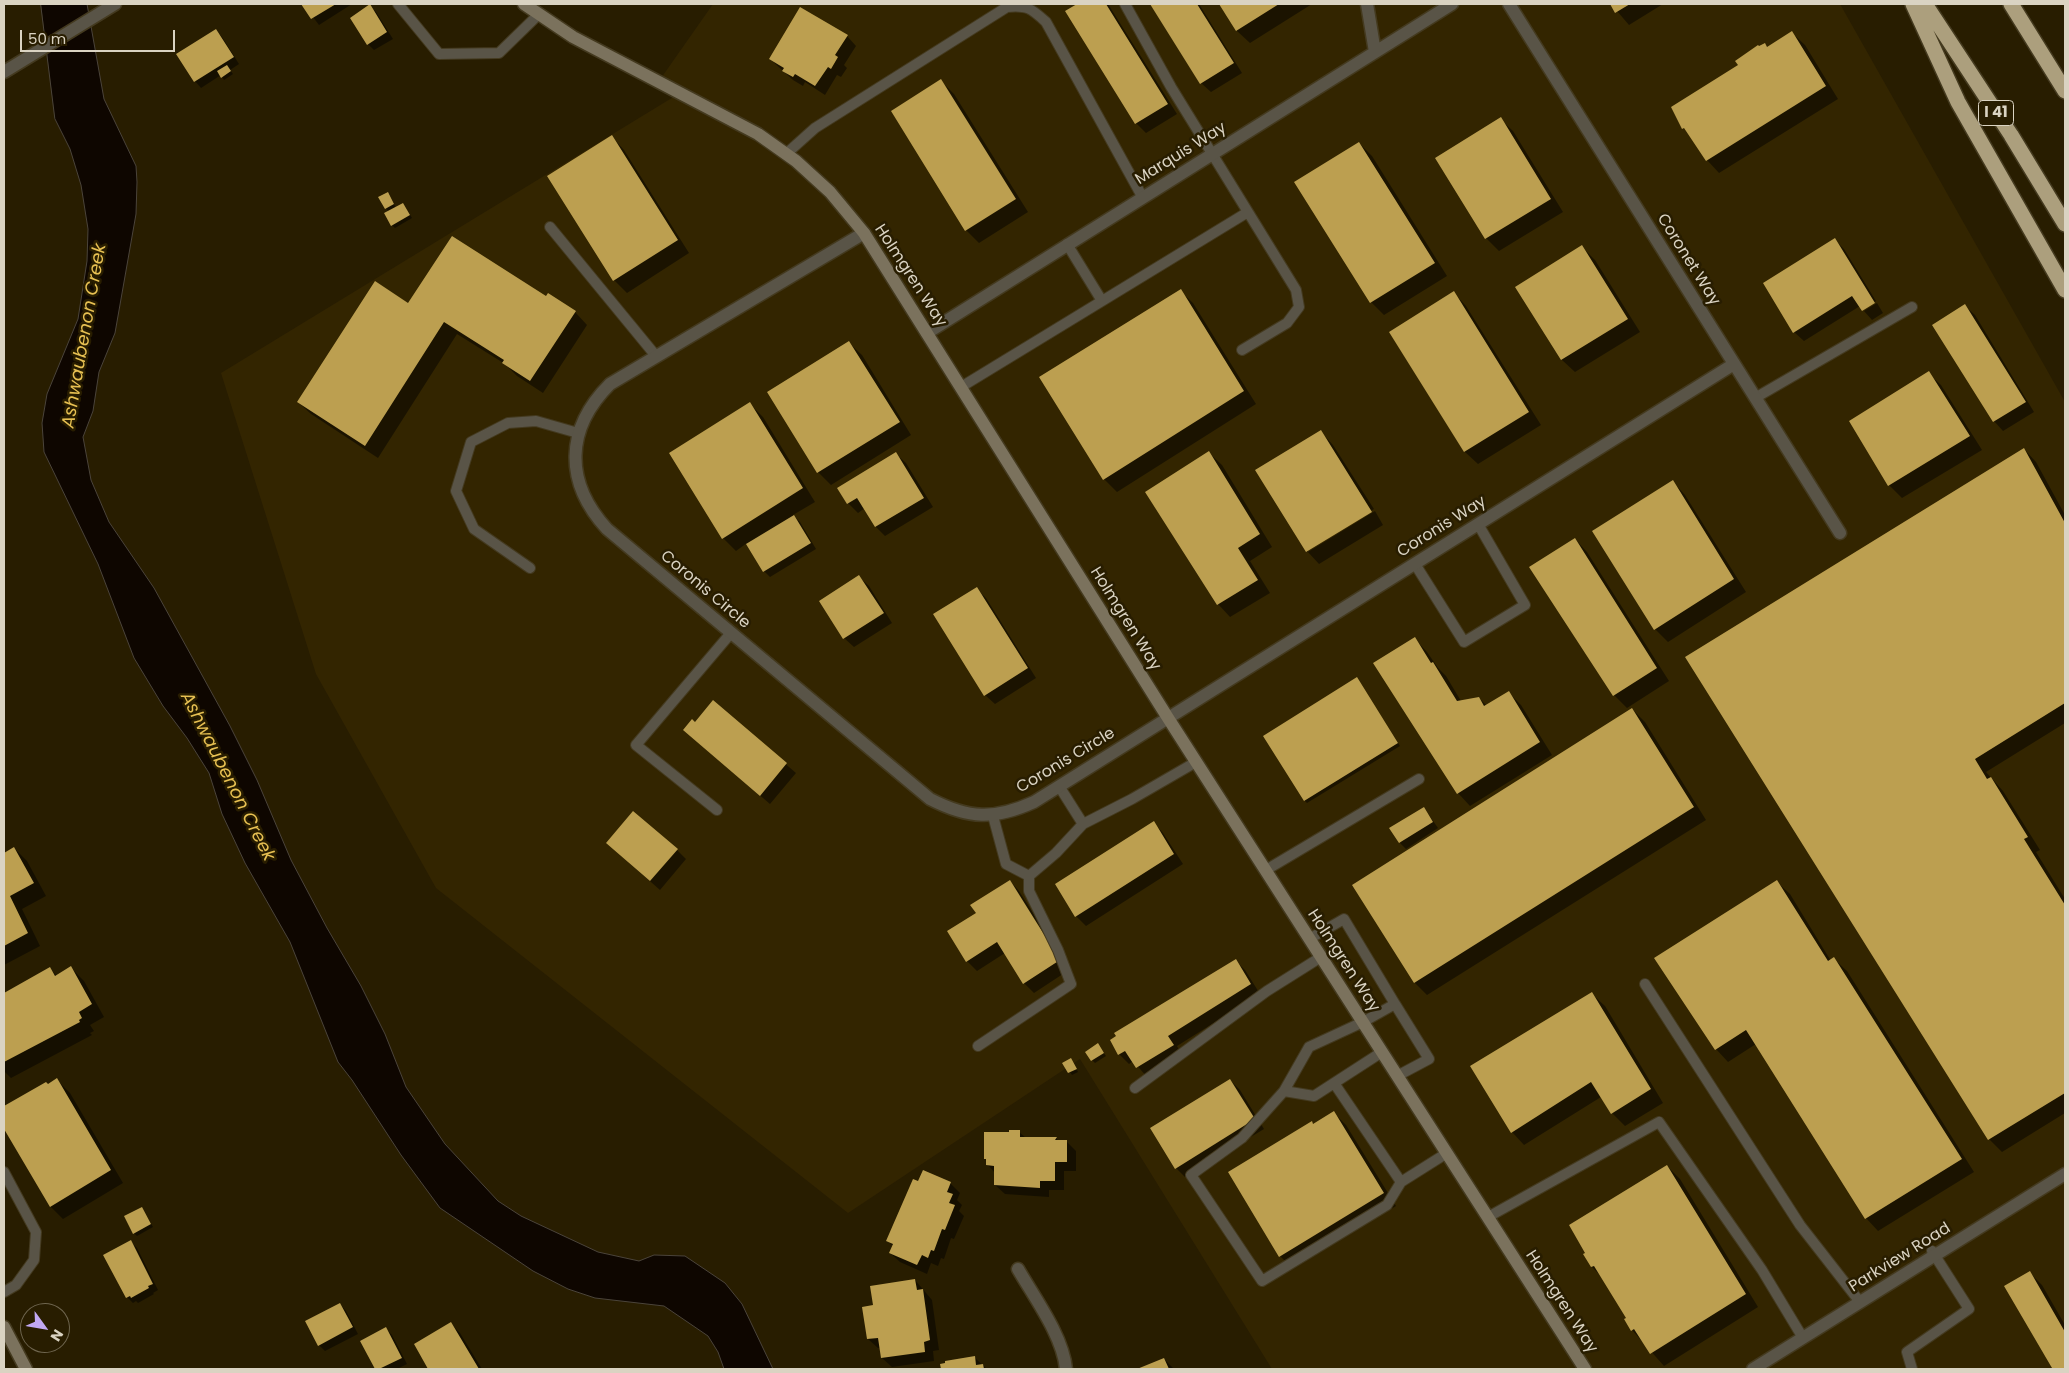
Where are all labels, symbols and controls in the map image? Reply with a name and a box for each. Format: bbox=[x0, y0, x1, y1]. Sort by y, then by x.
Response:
scale bar bbox=[22, 20, 178, 52]
text: 50 m bbox=[28, 28, 66, 49]
road number: I 41 bbox=[1978, 100, 2014, 126]
street label: Marquis Way bbox=[1132, 118, 1230, 190]
street label: Coronet Way bbox=[1652, 211, 1724, 309]
street label: Holmgren Way bbox=[870, 221, 950, 331]
water label: Ashwaubenon Creek bbox=[58, 242, 112, 430]
street label: Coronis Way bbox=[1394, 492, 1490, 562]
street label: Coronis Circle bbox=[656, 547, 754, 633]
street label: Holmgren Way bbox=[1085, 564, 1165, 674]
water label: Ashwaubenon Creek bbox=[175, 689, 279, 865]
street label: Coronis Circle bbox=[1013, 724, 1119, 798]
street label: Holmgren Way bbox=[1303, 906, 1383, 1016]
street label: Parkview Road bbox=[1846, 1219, 1954, 1297]
street label: Holmgren Way bbox=[1521, 1247, 1601, 1357]
north arrow bbox=[20, 1303, 70, 1353]
text: N bbox=[46, 1326, 68, 1345]

